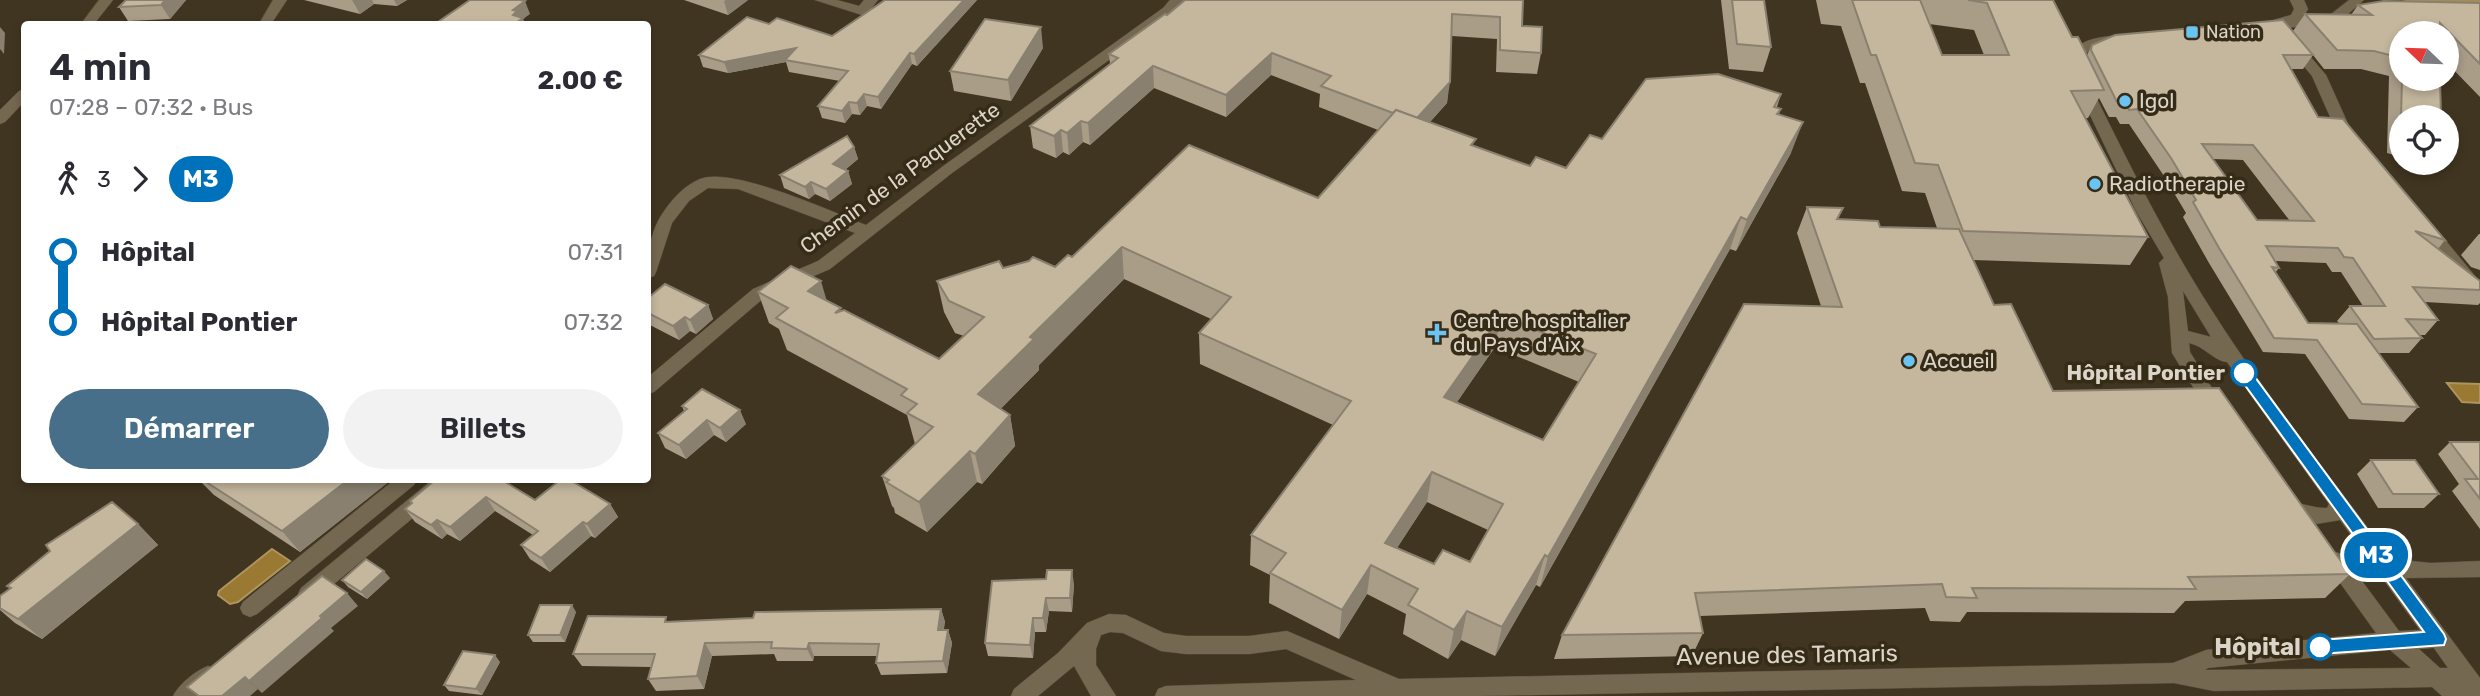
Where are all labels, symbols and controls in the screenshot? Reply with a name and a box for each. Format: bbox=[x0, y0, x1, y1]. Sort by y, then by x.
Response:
place label: Nation bbox=[2206, 21, 2261, 43]
north arrow bbox=[2389, 21, 2459, 91]
map controls bbox=[2389, 21, 2459, 175]
marker: Nation bbox=[2184, 24, 2200, 40]
text: 4 min bbox=[49, 44, 152, 90]
text: 2.00 € bbox=[538, 65, 623, 96]
place label: Igol bbox=[2139, 88, 2174, 113]
text: 07:28 – 07:32 · Bus bbox=[49, 93, 253, 121]
marker: Igol bbox=[2117, 93, 2133, 109]
street label: Chemin de la Paquerette bbox=[795, 97, 1004, 258]
button: locate bbox=[2389, 105, 2459, 175]
icon: walk bbox=[49, 160, 87, 198]
icon: forward bbox=[121, 160, 159, 198]
text: 3 bbox=[97, 165, 111, 193]
text: M3 bbox=[183, 165, 219, 193]
place label: Radiotherapie bbox=[2109, 171, 2245, 196]
marker: Radiotherapie bbox=[2087, 176, 2103, 192]
text: Hôpital bbox=[101, 237, 195, 268]
text: 07:31 bbox=[567, 238, 623, 266]
text: Hôpital Pontier bbox=[101, 307, 297, 338]
text: 07:32 bbox=[563, 308, 623, 336]
place label: Centre hospitalier du Pays d'Aix bbox=[1453, 308, 1627, 357]
marker: Centre hospitalier du Pays d'Aix bbox=[1427, 323, 1447, 343]
place label: Accueil bbox=[1923, 348, 1995, 373]
marker: Accueil bbox=[1901, 353, 1917, 369]
place label: Hôpital Pontier bbox=[2066, 360, 2225, 385]
marker: Hôpital Pontier bbox=[2231, 360, 2257, 386]
button: Démarrer bbox=[49, 389, 329, 469]
button: Billets bbox=[343, 389, 623, 469]
line badge: M3 bbox=[2344, 532, 2408, 578]
text: M3 bbox=[2358, 541, 2394, 569]
place label: Hôpital bbox=[2214, 633, 2301, 661]
marker: Hôpital bbox=[2307, 634, 2333, 660]
street label: Avenue des Tamaris bbox=[1676, 639, 1898, 671]

